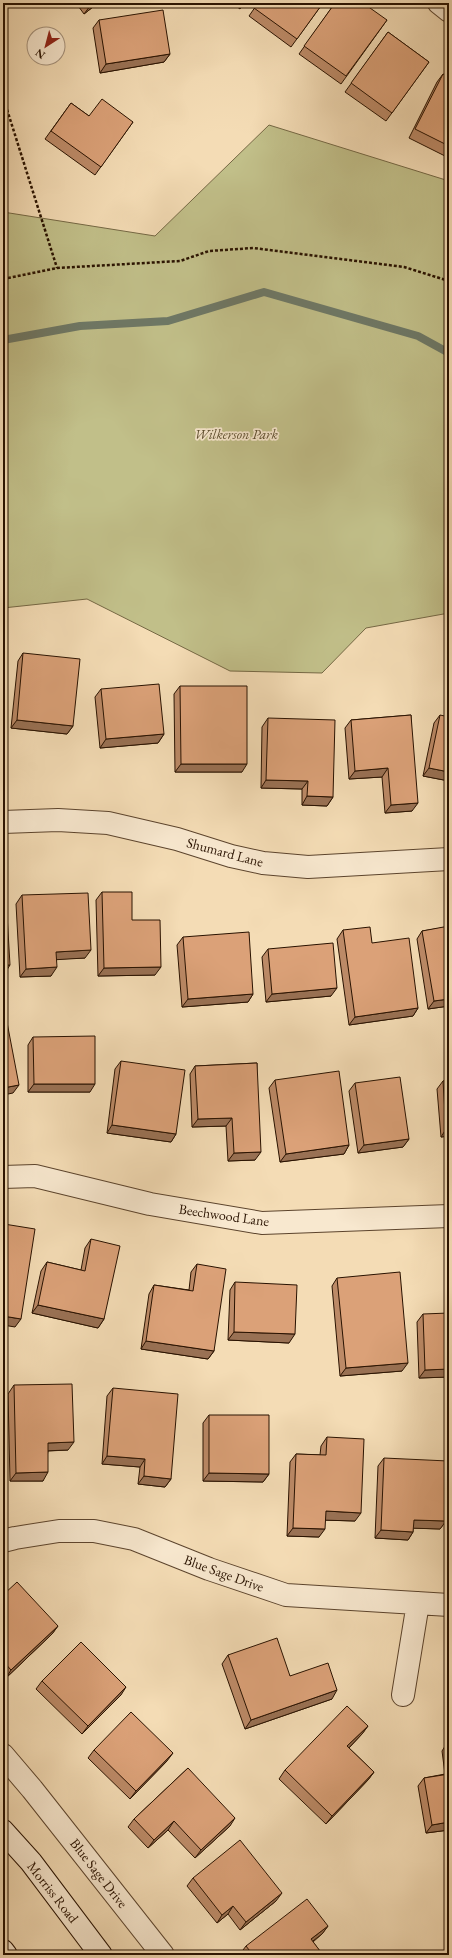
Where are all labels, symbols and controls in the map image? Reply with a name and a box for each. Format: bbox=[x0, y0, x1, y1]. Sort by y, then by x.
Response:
north arrow bbox=[26, 26, 66, 66]
text: N bbox=[32, 46, 48, 62]
park label: Wilkerson Park bbox=[194, 425, 278, 443]
street label: Shumard Lane bbox=[185, 833, 266, 871]
street label: Beechwood Lane bbox=[178, 1200, 271, 1230]
street label: Blue Sage Drive bbox=[182, 1550, 267, 1596]
street label: Blue Sage Drive bbox=[66, 1835, 132, 1912]
street label: Morriss Road bbox=[23, 1858, 83, 1927]

